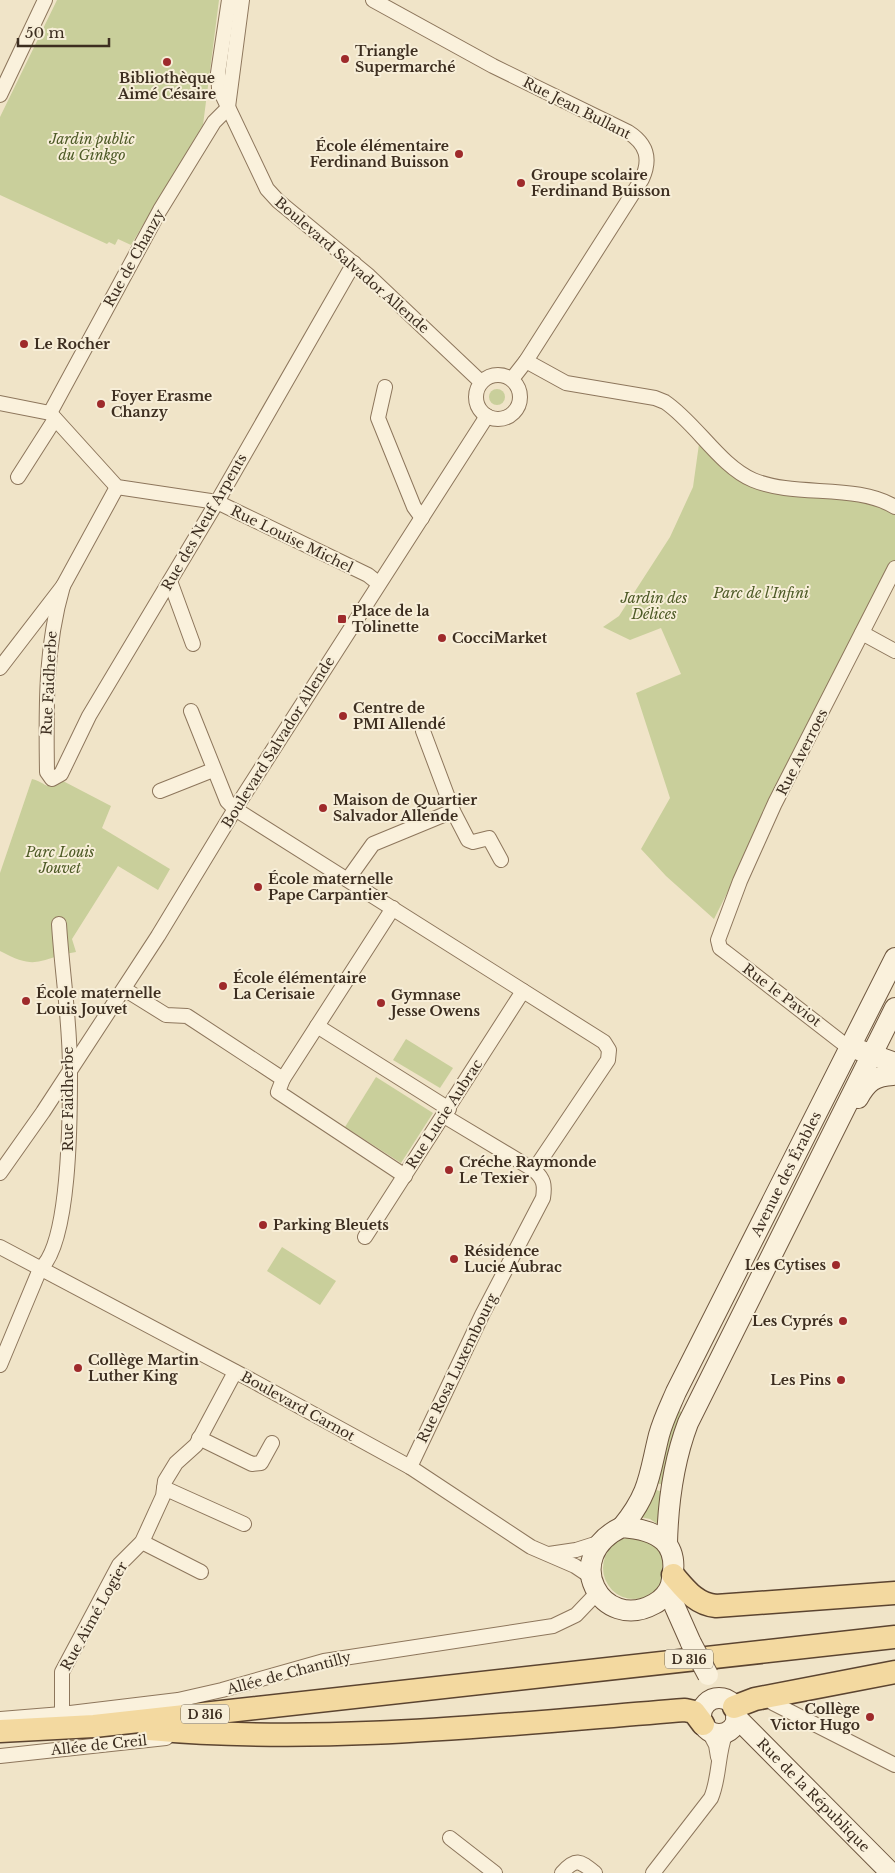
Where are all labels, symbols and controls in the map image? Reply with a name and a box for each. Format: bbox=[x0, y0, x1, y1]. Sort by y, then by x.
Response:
scale bar bbox=[18, 15, 109, 47]
text: 50 m bbox=[25, 23, 65, 42]
place label: Triangle Supermarché bbox=[355, 42, 456, 76]
marker: Triangle Supermarché bbox=[339, 53, 351, 65]
marker: Bibliothèque Aimé Césaire bbox=[161, 56, 173, 68]
place label: Bibliothèque Aimé Césaire bbox=[117, 69, 216, 103]
street label: Rue Jean Bullant bbox=[520, 73, 635, 143]
park label: Jardin public du Ginkgo bbox=[48, 130, 135, 164]
place label: École élémentaire Ferdinand Buisson bbox=[310, 137, 449, 171]
marker: École élémentaire Ferdinand Buisson bbox=[453, 148, 465, 160]
place label: Groupe scolaire Ferdinand Buisson bbox=[531, 166, 670, 200]
marker: Groupe scolaire Ferdinand Buisson bbox=[515, 177, 527, 189]
street label: Boulevard Salvador Allende bbox=[271, 193, 433, 337]
street label: Rue de Chanzy bbox=[100, 206, 168, 310]
place label: Le Rocher bbox=[34, 335, 110, 353]
marker: Le Rocher bbox=[18, 338, 30, 350]
place label: Foyer Erasme Chanzy bbox=[111, 387, 212, 421]
marker: Foyer Erasme Chanzy bbox=[95, 398, 107, 410]
street label: Rue des Neuf Arpents bbox=[157, 450, 251, 594]
street label: Rue Louise Michel bbox=[228, 502, 357, 577]
park label: Parc de l'Infini bbox=[712, 584, 809, 602]
park label: Jardin des Délices bbox=[620, 589, 687, 623]
place label: Place de la Tolinette bbox=[352, 602, 430, 636]
marker: Place de la Tolinette bbox=[336, 613, 348, 625]
place label: CocciMarket bbox=[452, 629, 548, 647]
street label: Rue Faidherbe bbox=[37, 630, 61, 736]
marker: CocciMarket bbox=[436, 632, 448, 644]
street label: Boulevard Salvador Allende bbox=[218, 653, 338, 831]
place label: Centre de PMI Allendé bbox=[353, 699, 446, 733]
street label: Rue Averroes bbox=[772, 706, 832, 798]
marker: Centre de PMI Allendé bbox=[337, 710, 349, 722]
place label: Maison de Quartier Salvador Allende bbox=[333, 791, 477, 825]
marker: Maison de Quartier Salvador Allende bbox=[317, 802, 329, 814]
park label: Parc Louis Jouvet bbox=[25, 843, 94, 877]
place label: École maternelle Pape Carpantier bbox=[268, 870, 393, 904]
marker: École maternelle Pape Carpantier bbox=[252, 881, 264, 893]
street label: Rue le Paviot bbox=[739, 960, 825, 1031]
place label: École élémentaire La Cerisaie bbox=[233, 969, 366, 1003]
marker: École élémentaire La Cerisaie bbox=[217, 980, 229, 992]
place label: École maternelle Louis Jouvet bbox=[36, 984, 161, 1018]
place label: Gymnase Jesse Owens bbox=[388, 986, 480, 1020]
marker: École maternelle Louis Jouvet bbox=[20, 995, 32, 1007]
marker: Gymnase Jesse Owens bbox=[375, 997, 387, 1009]
street label: Rue Faidherbe bbox=[59, 1047, 77, 1151]
street label: Rue Lucie Aubrac bbox=[402, 1055, 486, 1172]
street label: Avenue des Érables bbox=[746, 1108, 825, 1241]
place label: Créche Raymonde Le Texier bbox=[459, 1153, 596, 1187]
marker: Créche Raymonde Le Texier bbox=[443, 1164, 455, 1176]
place label: Parking Bleuets bbox=[273, 1216, 389, 1234]
marker: Parking Bleuets bbox=[257, 1219, 269, 1231]
place label: Résidence Lucie Aubrac bbox=[464, 1242, 562, 1276]
marker: Résidence Lucie Aubrac bbox=[448, 1253, 460, 1265]
place label: Les Cytises bbox=[745, 1256, 826, 1274]
marker: Les Cytises bbox=[830, 1259, 842, 1271]
street label: Rue Rosa Luxembourg bbox=[413, 1290, 501, 1446]
place label: Les Cyprés bbox=[752, 1312, 833, 1330]
marker: Les Cyprés bbox=[837, 1315, 849, 1327]
place label: Collège Martin Luther King bbox=[88, 1351, 199, 1385]
marker: Collège Martin Luther King bbox=[72, 1362, 84, 1374]
street label: Boulevard Carnot bbox=[238, 1367, 359, 1445]
place label: Les Pins bbox=[770, 1371, 831, 1389]
marker: Les Pins bbox=[835, 1374, 847, 1386]
street label: Rue Aimé Logier bbox=[57, 1558, 132, 1674]
street label: Allée de Chantilly bbox=[224, 1648, 353, 1698]
road number: D 316 bbox=[665, 1650, 713, 1668]
place label: Collège Victor Hugo bbox=[769, 1700, 860, 1734]
road number: D 316 bbox=[181, 1705, 229, 1724]
marker: Collège Victor Hugo bbox=[864, 1711, 876, 1723]
street label: Allée de Creil bbox=[49, 1731, 148, 1759]
street label: Rue de la République bbox=[753, 1734, 874, 1856]

